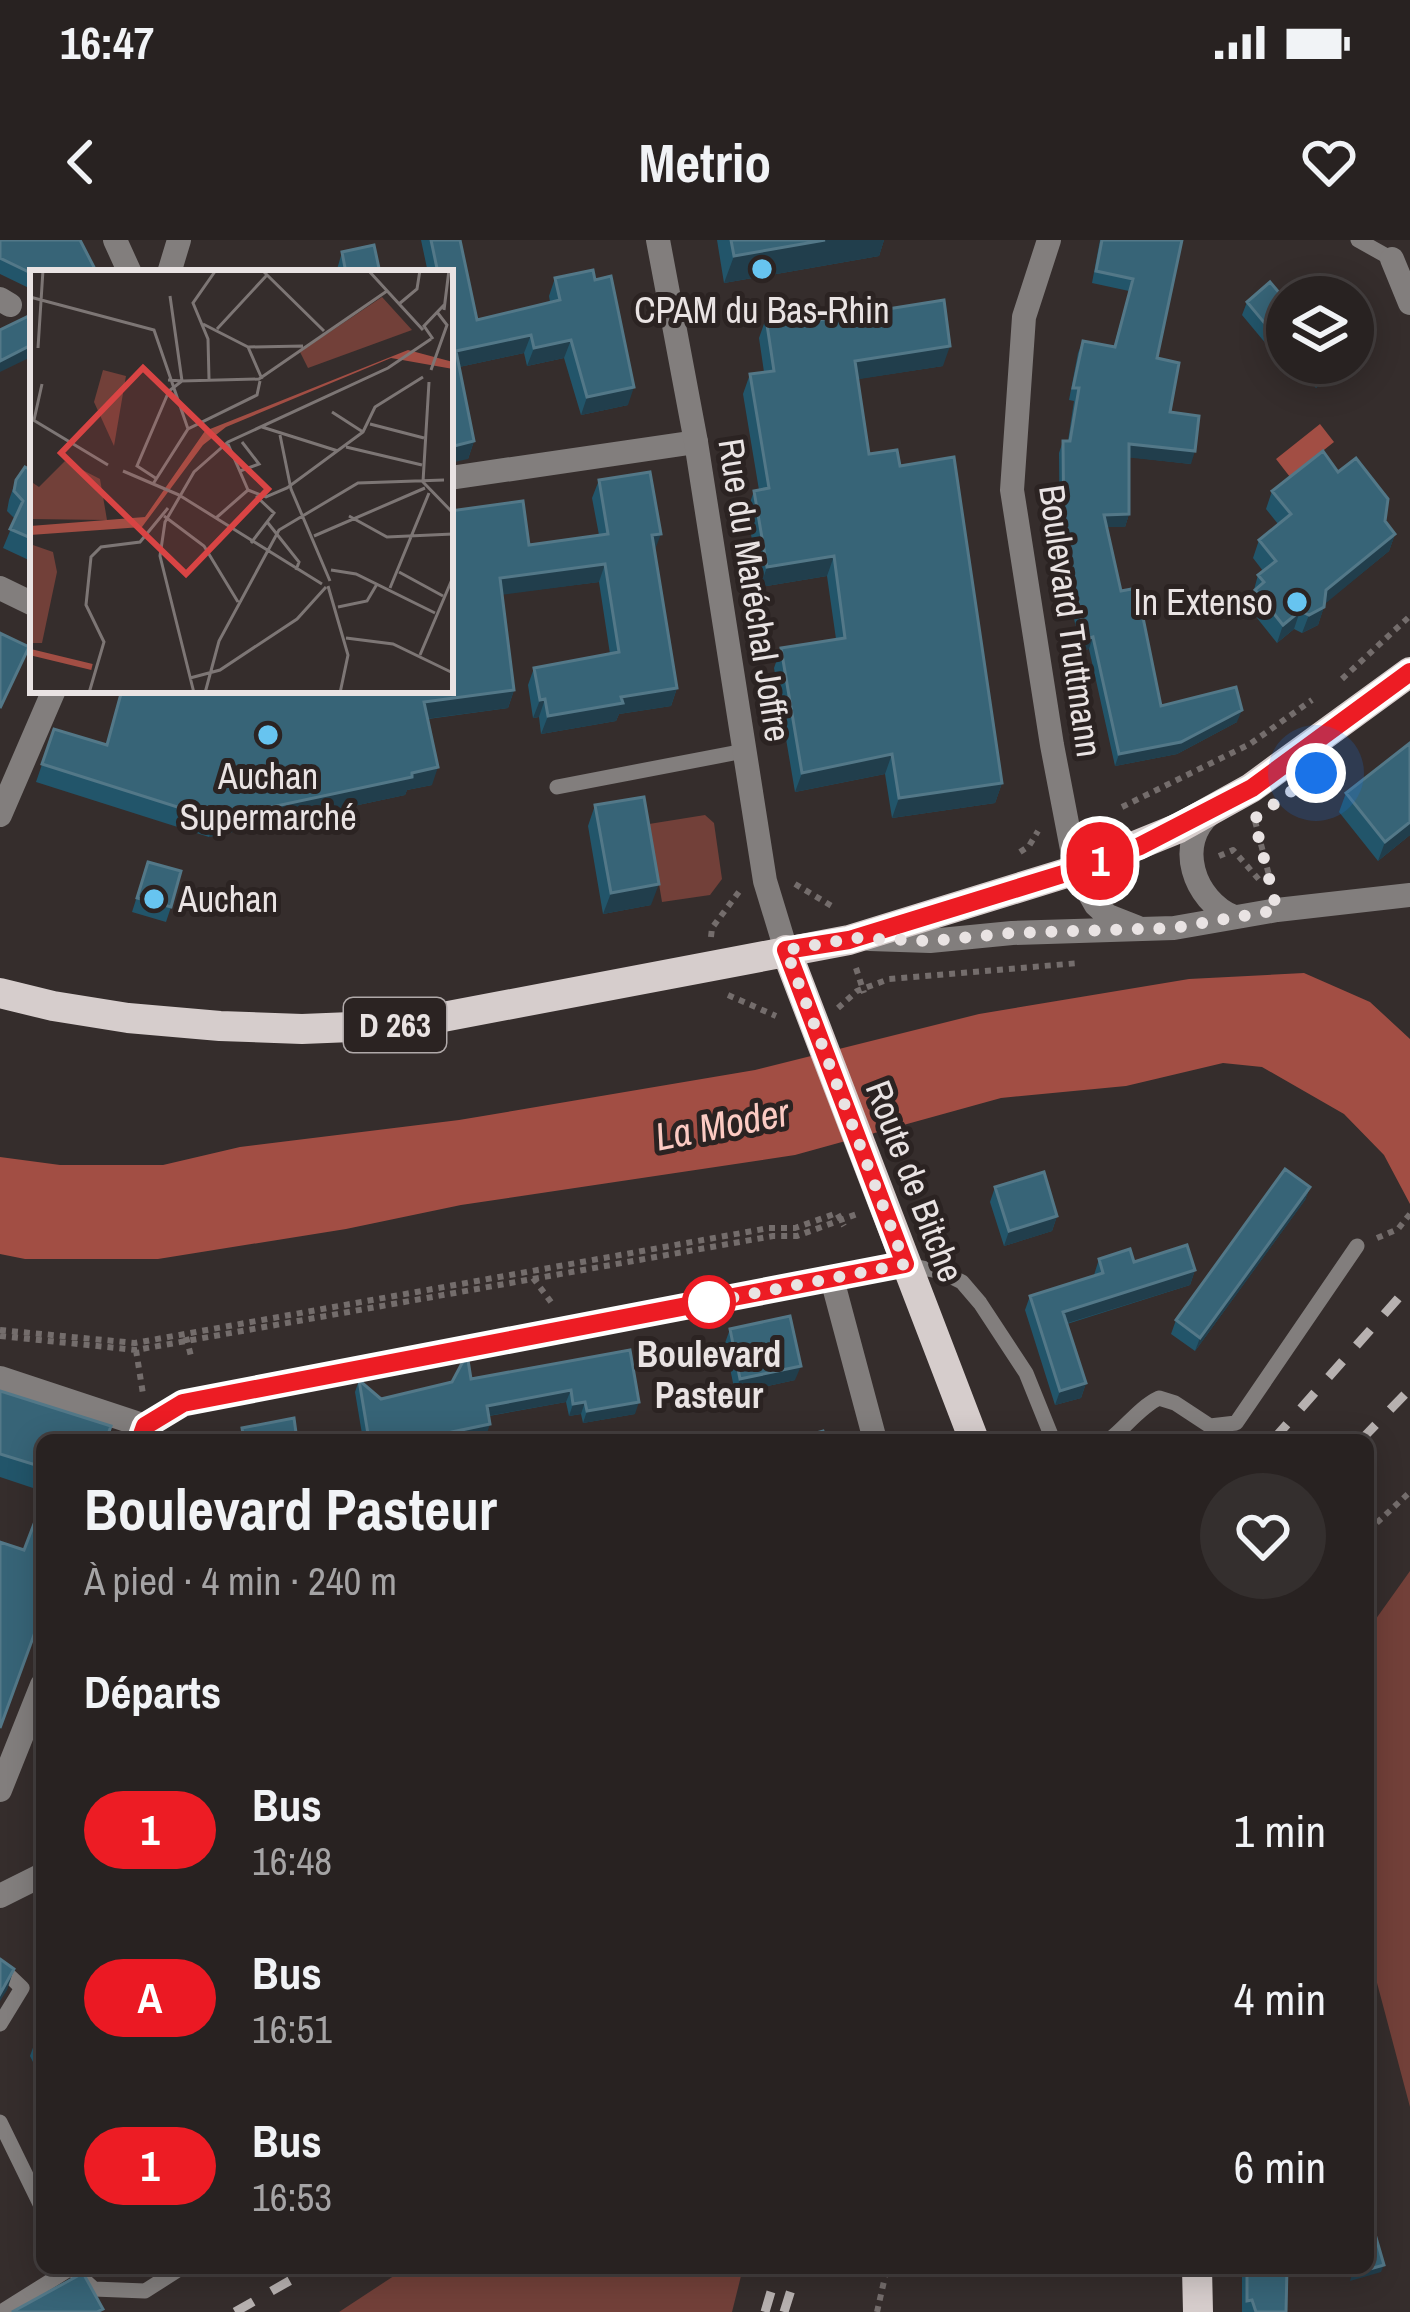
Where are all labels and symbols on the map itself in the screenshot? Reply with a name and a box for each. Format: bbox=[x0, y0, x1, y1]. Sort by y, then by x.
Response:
marker: CPAM du Bas-Rhin bbox=[749, 256, 775, 282]
inset map bbox=[30, 270, 453, 693]
place label: CPAM du Bas-Rhin bbox=[634, 286, 890, 334]
street label: Rue du Maréchal Joffre bbox=[707, 435, 803, 745]
street label: Boulevard Truttmann bbox=[1028, 482, 1114, 760]
place label: In Extenso bbox=[1133, 578, 1273, 626]
marker: In Extenso bbox=[1284, 589, 1310, 615]
marker: Auchan Supermarché bbox=[255, 722, 281, 748]
your location bbox=[1286, 743, 1346, 803]
place label: Auchan Supermarché bbox=[179, 752, 357, 841]
line badge: 1 bbox=[1061, 822, 1139, 900]
place label: Auchan bbox=[177, 875, 278, 923]
marker: Auchan bbox=[141, 886, 167, 912]
road number: D 263 bbox=[344, 998, 446, 1052]
street label: Route de Bitche bbox=[855, 1074, 975, 1288]
water label: La Moder bbox=[651, 1085, 795, 1162]
marker: Boulevard Pasteur bbox=[684, 1277, 734, 1327]
place label: Boulevard Pasteur bbox=[637, 1330, 781, 1419]

